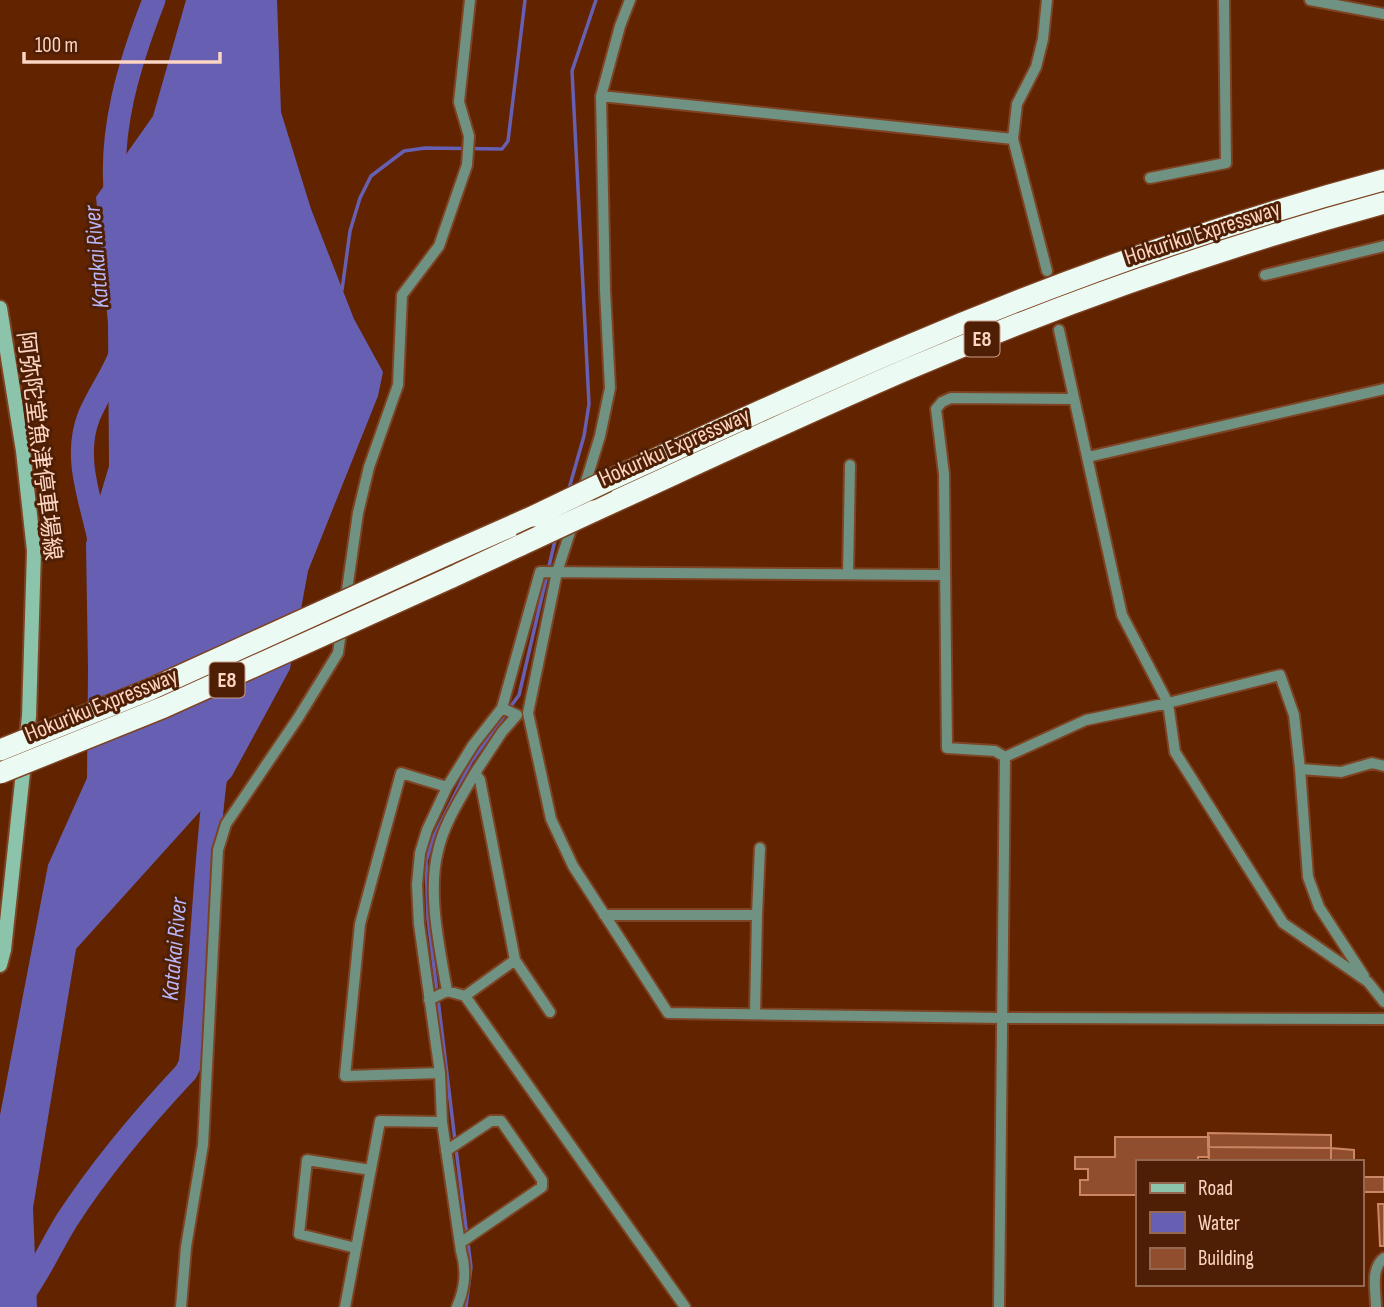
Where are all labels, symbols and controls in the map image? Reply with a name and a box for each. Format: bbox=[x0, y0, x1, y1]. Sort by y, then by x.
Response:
scale bar bbox=[24, 21, 220, 65]
text: 100 m bbox=[35, 33, 78, 58]
street label: Hokuriku Expressway bbox=[1121, 195, 1284, 271]
water label: Katakai River bbox=[77, 203, 115, 310]
road number: E8 bbox=[964, 322, 1000, 356]
street label: 阿弥陀堂魚津停車場線 bbox=[11, 330, 67, 562]
street label: Hokuriku Expressway bbox=[595, 401, 754, 493]
street label: Hokuriku Expressway bbox=[21, 662, 182, 748]
road number: E8 bbox=[210, 662, 244, 698]
water label: Katakai River bbox=[156, 895, 194, 1002]
legend bbox=[1136, 1160, 1363, 1286]
text: Road bbox=[1198, 1176, 1233, 1201]
text: Water bbox=[1198, 1211, 1240, 1236]
text: Building bbox=[1198, 1246, 1254, 1271]

